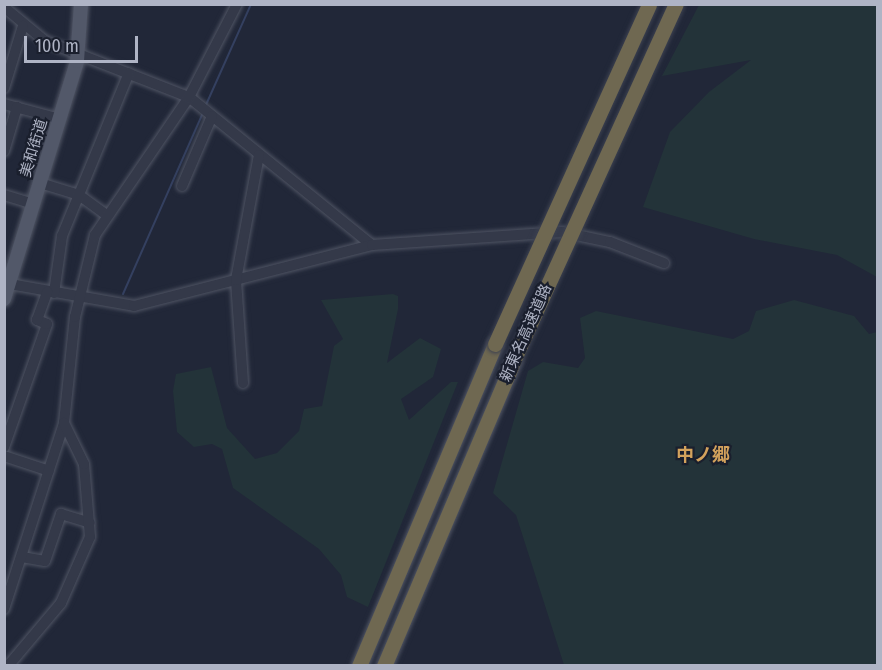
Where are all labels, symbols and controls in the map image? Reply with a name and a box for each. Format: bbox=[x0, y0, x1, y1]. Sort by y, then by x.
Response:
scale bar bbox=[27, 24, 141, 62]
text: 100 m bbox=[35, 35, 79, 57]
street label: 美和街道 bbox=[17, 117, 51, 179]
street label: 新東名高速道路 bbox=[496, 281, 556, 385]
district label: 中ノ郷 bbox=[676, 444, 730, 466]

